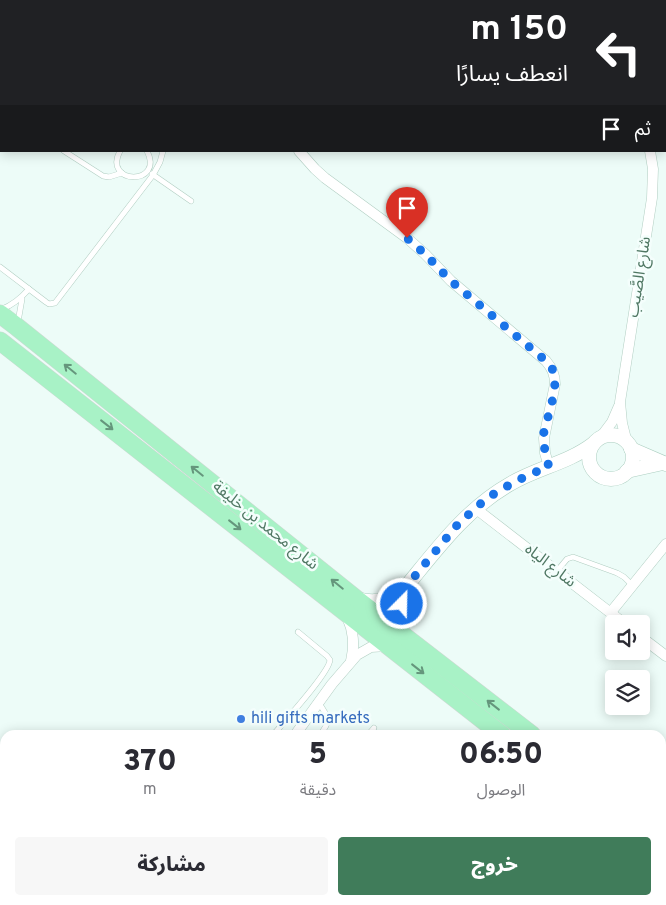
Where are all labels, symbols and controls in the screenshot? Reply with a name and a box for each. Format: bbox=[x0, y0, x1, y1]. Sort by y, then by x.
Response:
text: 150 m bbox=[470, 8, 568, 52]
icon: left bbox=[586, 20, 651, 85]
text: انعطف يسارًا bbox=[456, 62, 568, 89]
icon: arrive bbox=[597, 115, 625, 143]
text: ثم bbox=[635, 118, 651, 142]
pin bbox=[386, 187, 428, 238]
icon: arrive bbox=[393, 194, 421, 222]
street label: شارع الصَّيب bbox=[624, 235, 657, 319]
one-way arrow bbox=[64, 364, 77, 375]
one-way arrow bbox=[100, 420, 114, 430]
one-way arrow bbox=[190, 466, 204, 476]
street label: شارع محمد بن خليفة bbox=[207, 477, 322, 576]
one-way arrow bbox=[228, 520, 241, 531]
street label: شارع الياه bbox=[520, 540, 580, 593]
position arrow bbox=[375, 577, 427, 629]
one-way arrow bbox=[331, 578, 344, 589]
map controls bbox=[605, 615, 650, 715]
button: sound bbox=[605, 615, 650, 660]
one-way arrow bbox=[411, 664, 425, 674]
button: layers bbox=[605, 670, 650, 715]
one-way arrow bbox=[486, 700, 500, 710]
place label: hili gifts markets bbox=[251, 709, 370, 729]
marker: hili gifts markets bbox=[235, 713, 247, 725]
text: 5 bbox=[309, 737, 327, 774]
text: 06:50 bbox=[459, 737, 543, 774]
text: 370 bbox=[123, 744, 177, 781]
text: m bbox=[143, 780, 157, 800]
text: دقيقة bbox=[300, 781, 336, 801]
text: الوصول bbox=[477, 781, 525, 801]
button: مشاركة bbox=[15, 837, 328, 895]
button: خروج bbox=[338, 837, 651, 895]

